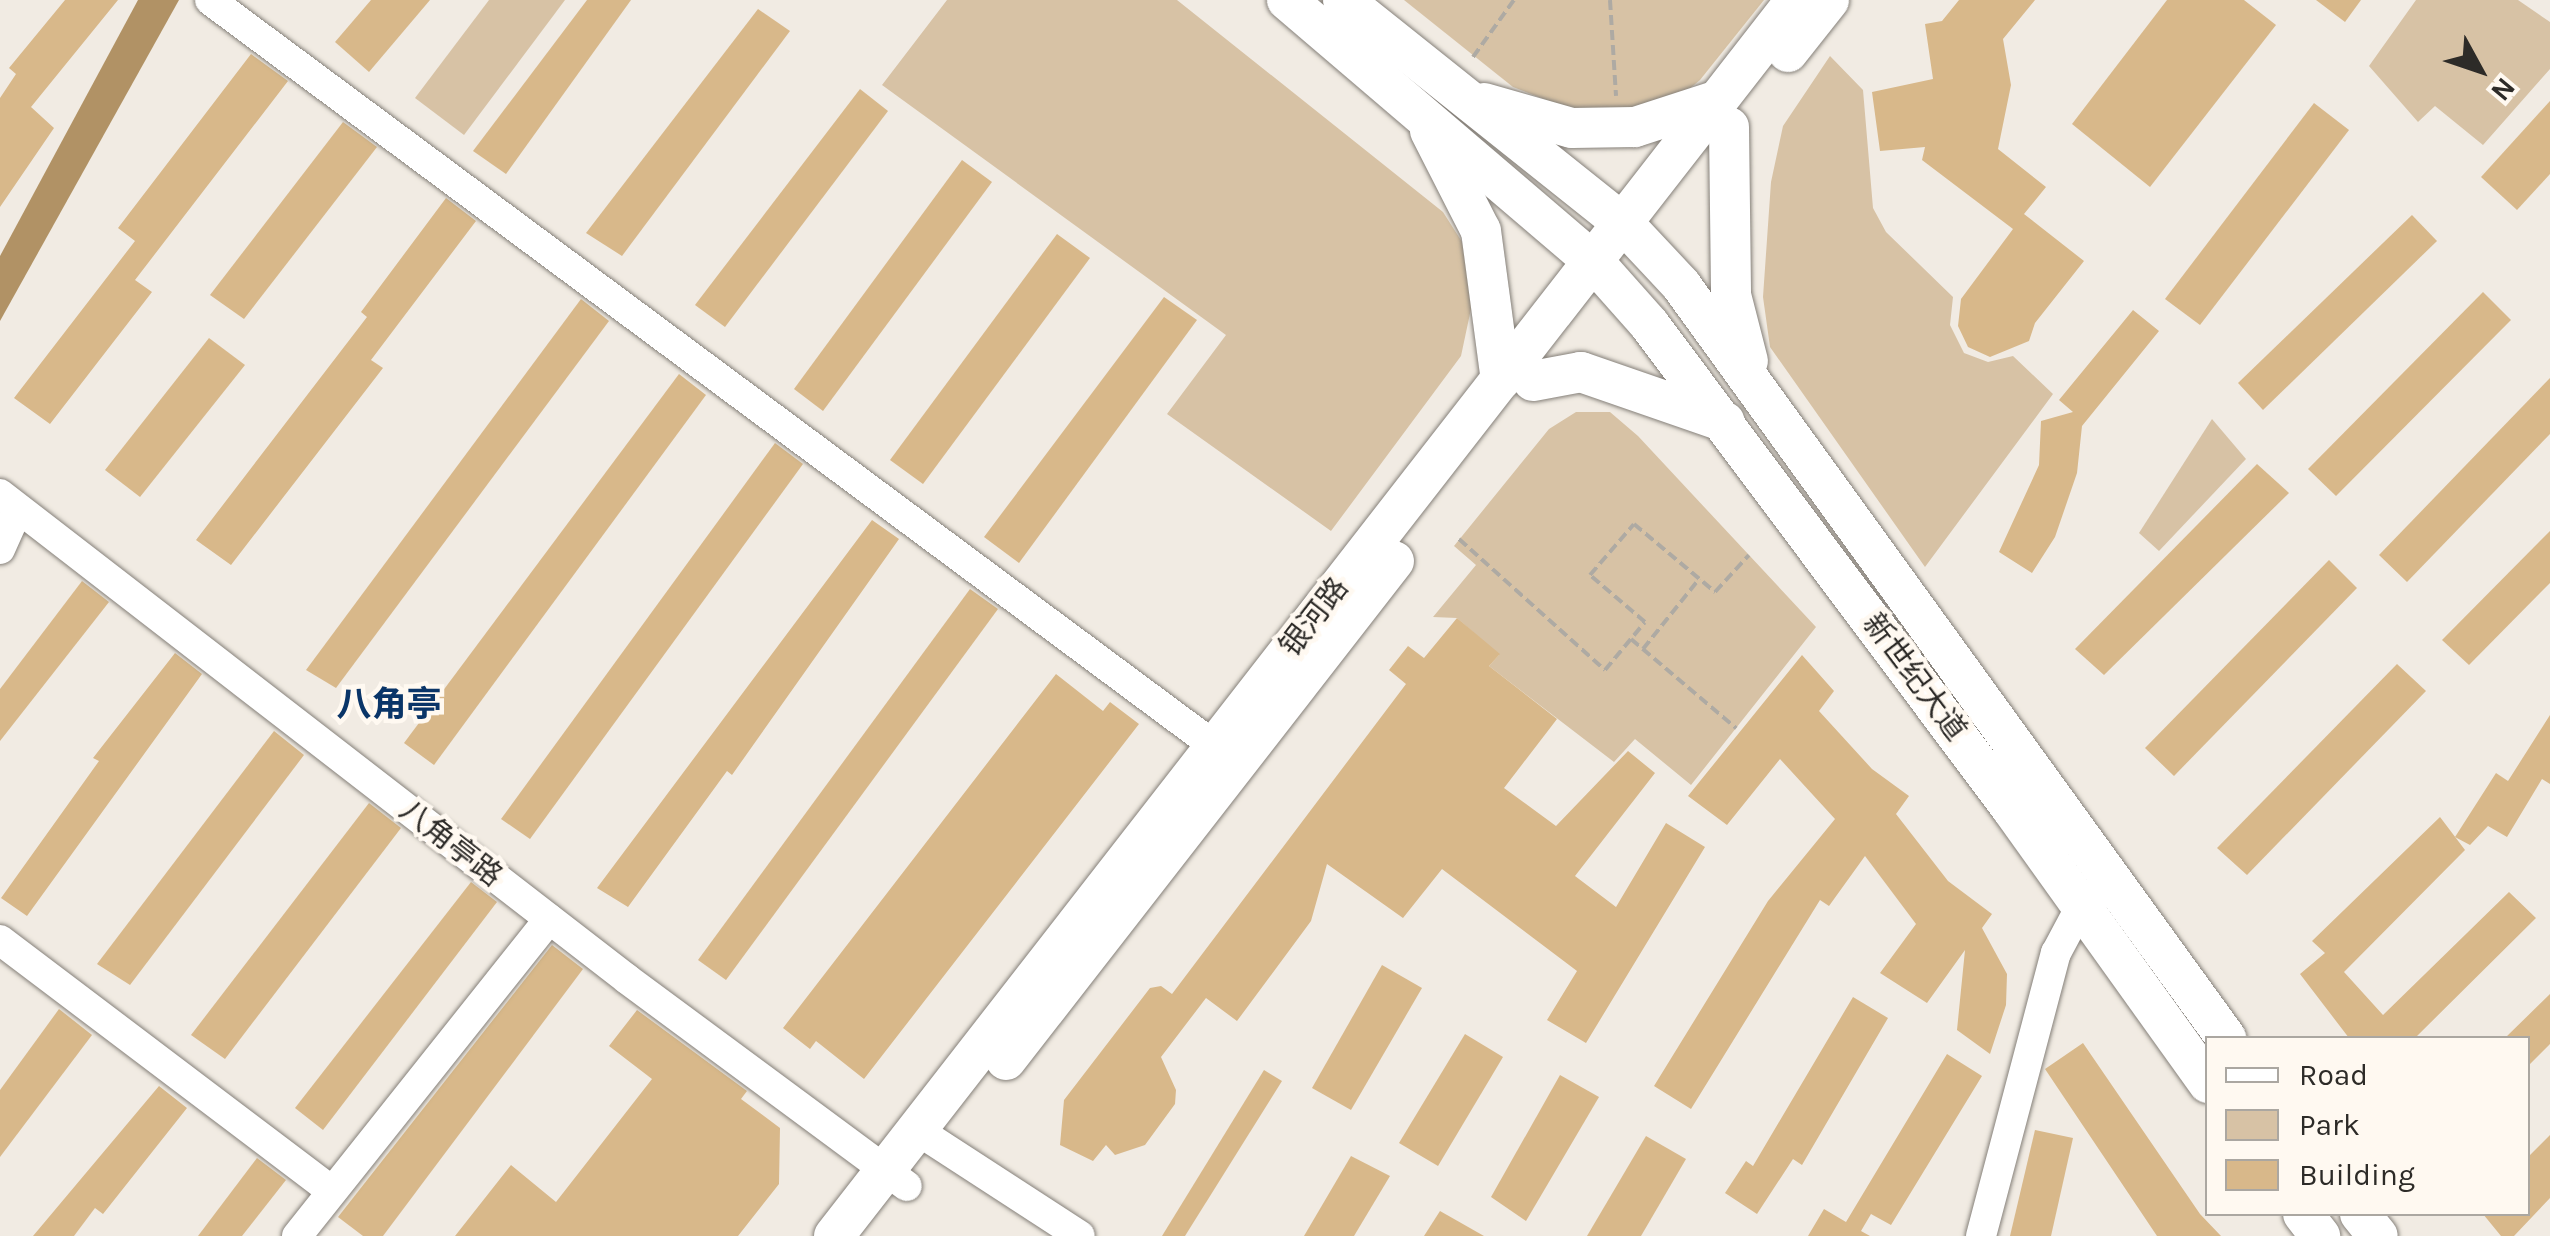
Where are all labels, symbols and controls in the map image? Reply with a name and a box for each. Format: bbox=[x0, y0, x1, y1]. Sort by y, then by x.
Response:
north arrow bbox=[2430, 20, 2530, 120]
text: N bbox=[2484, 71, 2522, 108]
street label: 银河路 bbox=[1272, 570, 1356, 664]
street label: 新世纪大道 bbox=[1855, 606, 1975, 748]
district label: 八角亭 bbox=[337, 684, 441, 726]
street label: 八角亭路 bbox=[393, 792, 509, 894]
legend bbox=[2205, 1036, 2530, 1216]
text: Road bbox=[2299, 1057, 2368, 1093]
text: Park bbox=[2299, 1107, 2360, 1143]
text: Building bbox=[2299, 1157, 2415, 1193]

